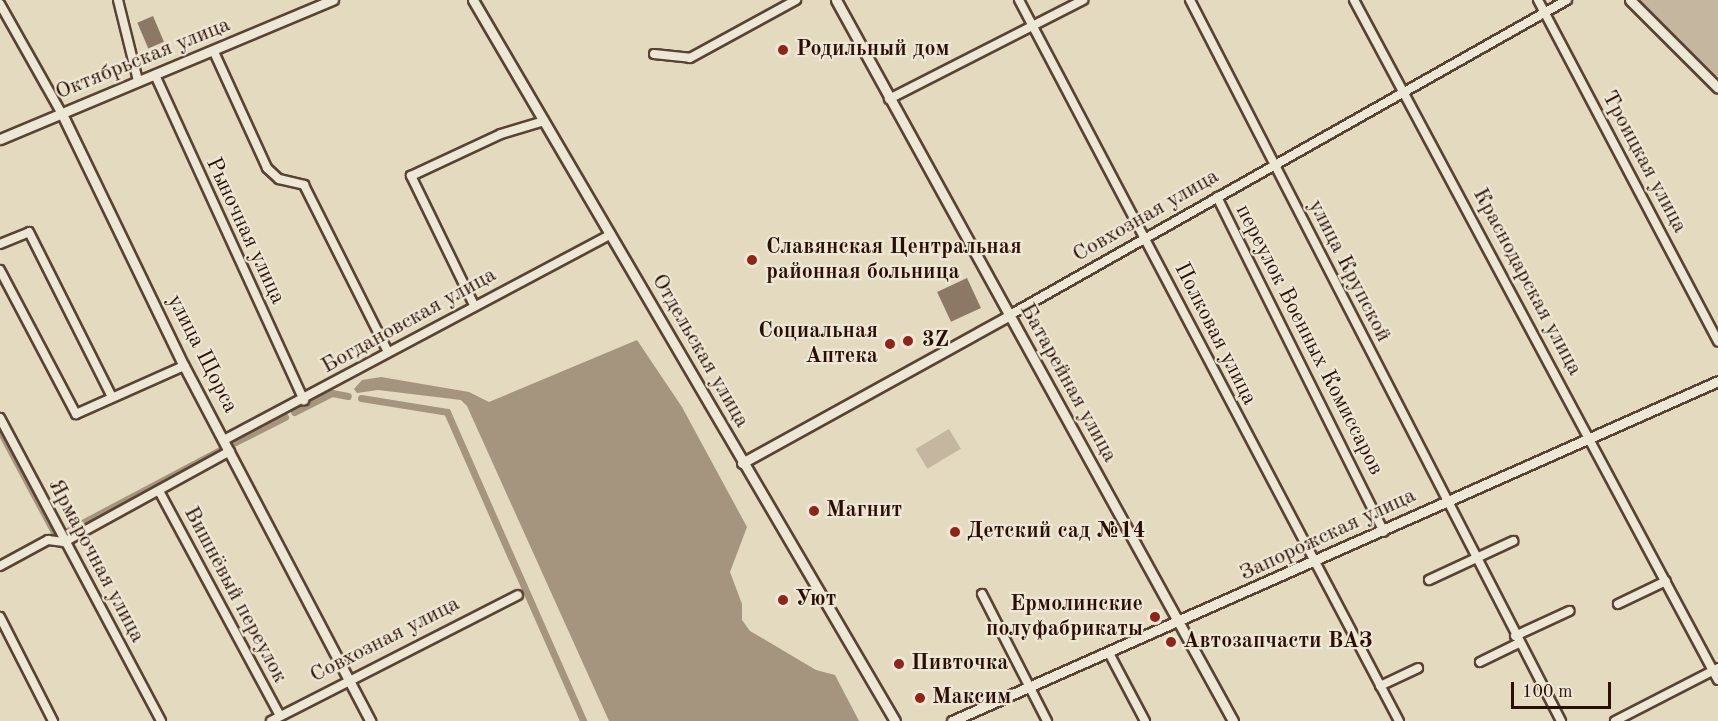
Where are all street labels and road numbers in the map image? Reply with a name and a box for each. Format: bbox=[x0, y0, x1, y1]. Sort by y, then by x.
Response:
street label: Октябрьская улица bbox=[52, 12, 234, 106]
street label: Троицкая улица bbox=[1595, 86, 1693, 238]
street label: Рыночная улица bbox=[199, 153, 291, 309]
street label: Совхозная улица bbox=[1068, 163, 1224, 269]
street label: Краснодарская улица bbox=[1466, 184, 1588, 380]
street label: улица Крупской bbox=[1302, 195, 1396, 347]
street label: переулок Военных Комиссаров bbox=[1229, 200, 1389, 480]
street label: Полковая улица bbox=[1168, 258, 1262, 410]
street label: Богдановская улица bbox=[317, 262, 501, 380]
street label: Отдельская улица bbox=[645, 269, 755, 433]
street label: улица Щорса bbox=[161, 290, 243, 418]
street label: Батарейная улица bbox=[1013, 299, 1123, 467]
street label: Ярмарочная улица bbox=[42, 475, 150, 647]
street label: Запорожская улица bbox=[1236, 483, 1420, 587]
street label: Вишнёвый переулок bbox=[177, 502, 293, 688]
street label: Совхозная улица bbox=[306, 591, 464, 689]

